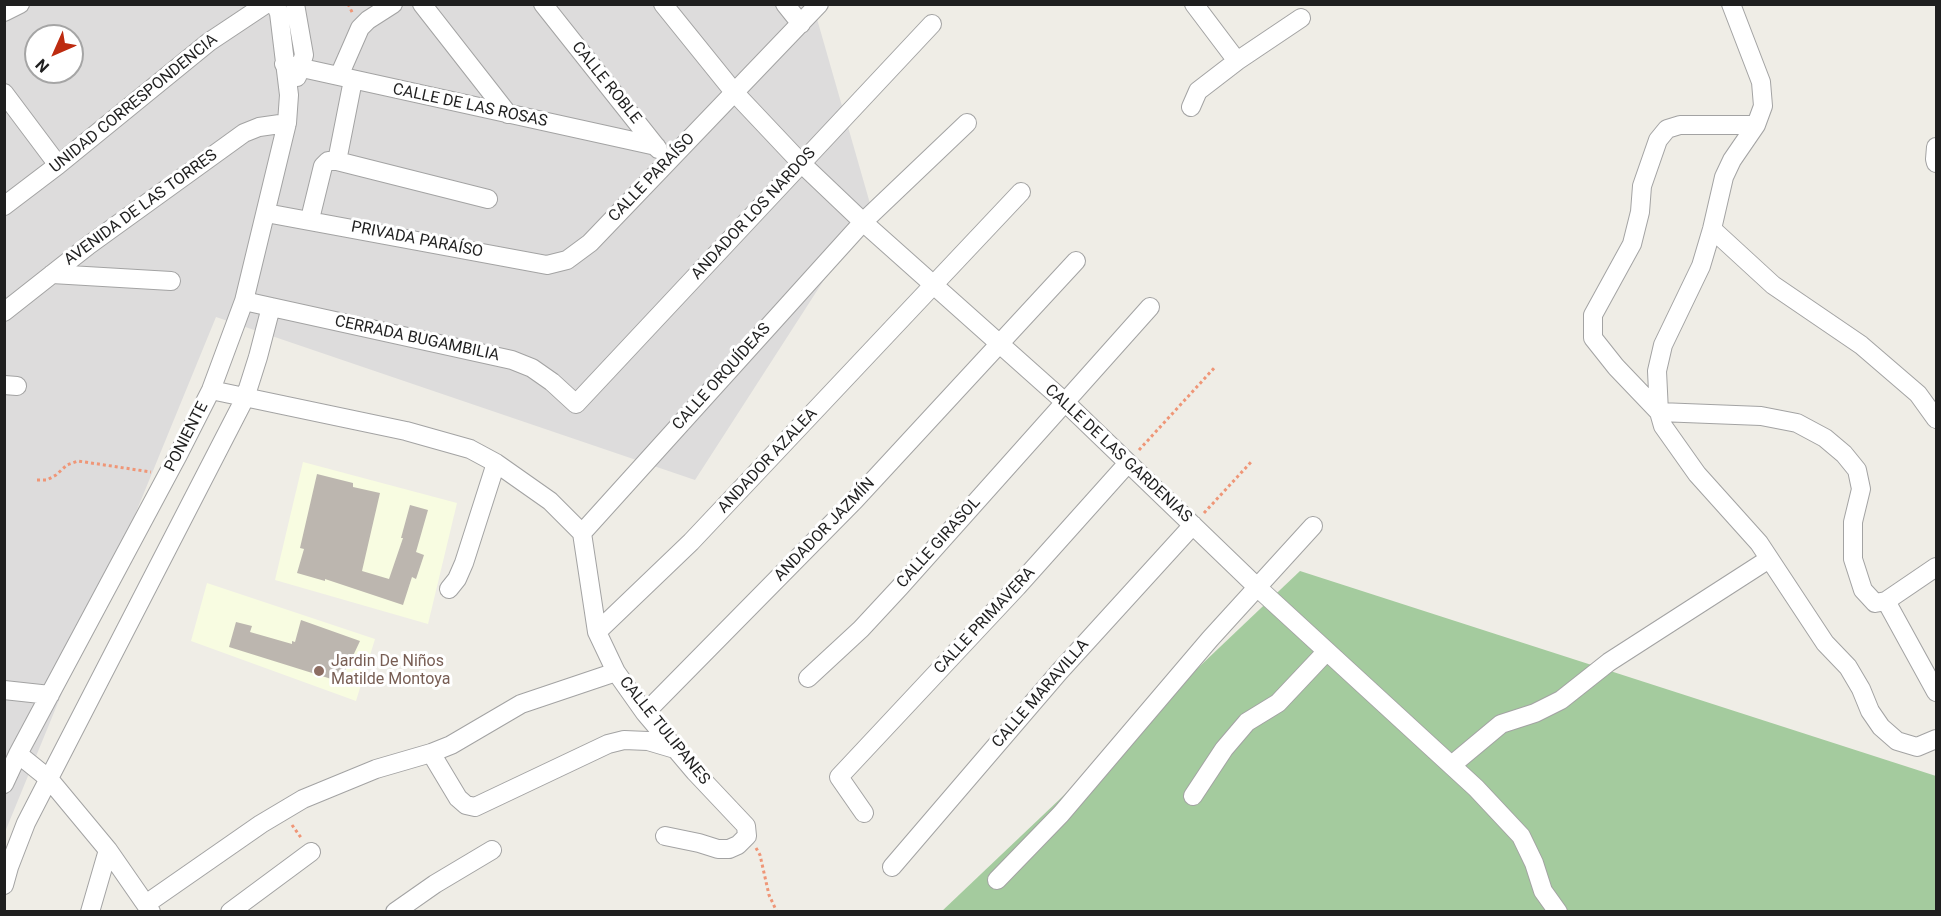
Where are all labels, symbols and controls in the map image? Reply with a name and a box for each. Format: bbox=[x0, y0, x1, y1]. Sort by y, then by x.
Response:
north arrow bbox=[24, 24, 84, 84]
street label: UNIDAD CORRESPONDENCIA bbox=[46, 30, 222, 178]
street label: CALLE ROBLE bbox=[567, 38, 645, 128]
text: N bbox=[32, 55, 53, 76]
street label: CALLE DE LAS ROSAS bbox=[391, 80, 549, 132]
street label: CALLE PARAÍSO bbox=[605, 130, 699, 226]
street label: ANDADOR LOS NARDOS bbox=[688, 144, 820, 284]
street label: AVENIDA DE LAS TORRES bbox=[61, 146, 221, 270]
street label: PRIVADA PARAÍSO bbox=[350, 218, 484, 262]
street label: CERRADA BUGAMBILIA bbox=[333, 312, 501, 366]
street label: CALLE ORQUÍDEAS bbox=[669, 320, 775, 434]
street label: CALLE DE LAS GARDENIAS bbox=[1041, 381, 1195, 527]
street label: PONIENTE bbox=[161, 399, 213, 475]
street label: ANDADOR AZALEA bbox=[714, 404, 822, 518]
street label: ANDADOR JAZMÍN bbox=[771, 474, 879, 586]
street label: CALLE GIRASOL bbox=[893, 494, 985, 592]
street label: CALLE PRIMAVERA bbox=[931, 564, 1039, 678]
street label: CALLE MARAVILLA bbox=[989, 636, 1093, 752]
place label: Jardin De Niños Matilde Montoya bbox=[331, 652, 450, 690]
marker: Jardin De Niños Matilde Montoya bbox=[312, 664, 326, 678]
street label: CALLE TULIPANES bbox=[615, 673, 713, 789]

